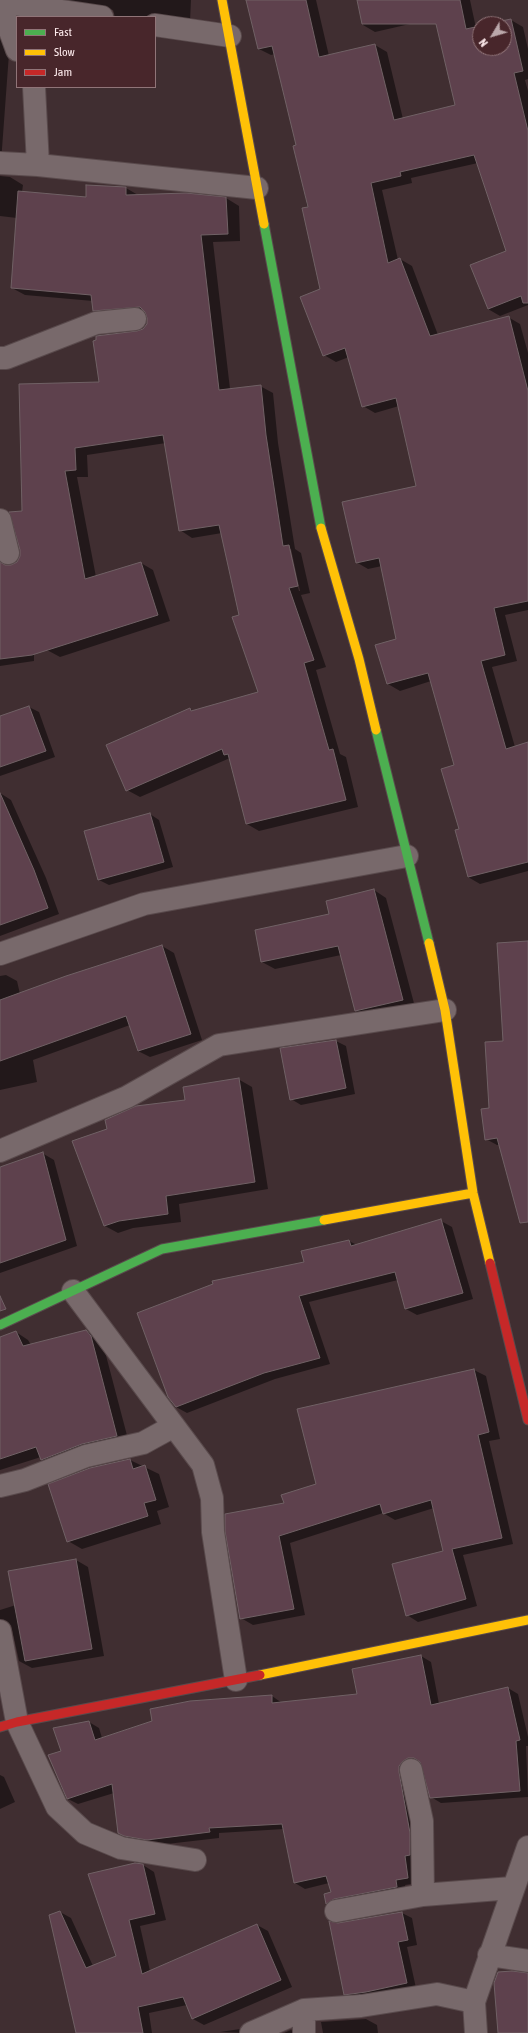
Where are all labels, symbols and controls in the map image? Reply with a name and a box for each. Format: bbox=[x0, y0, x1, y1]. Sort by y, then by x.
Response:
legend bbox=[16, 16, 156, 88]
north arrow bbox=[472, 16, 512, 56]
text: Fast bbox=[54, 25, 72, 39]
text: N bbox=[477, 37, 490, 49]
text: Slow bbox=[54, 45, 75, 59]
text: Jam bbox=[54, 65, 72, 79]

